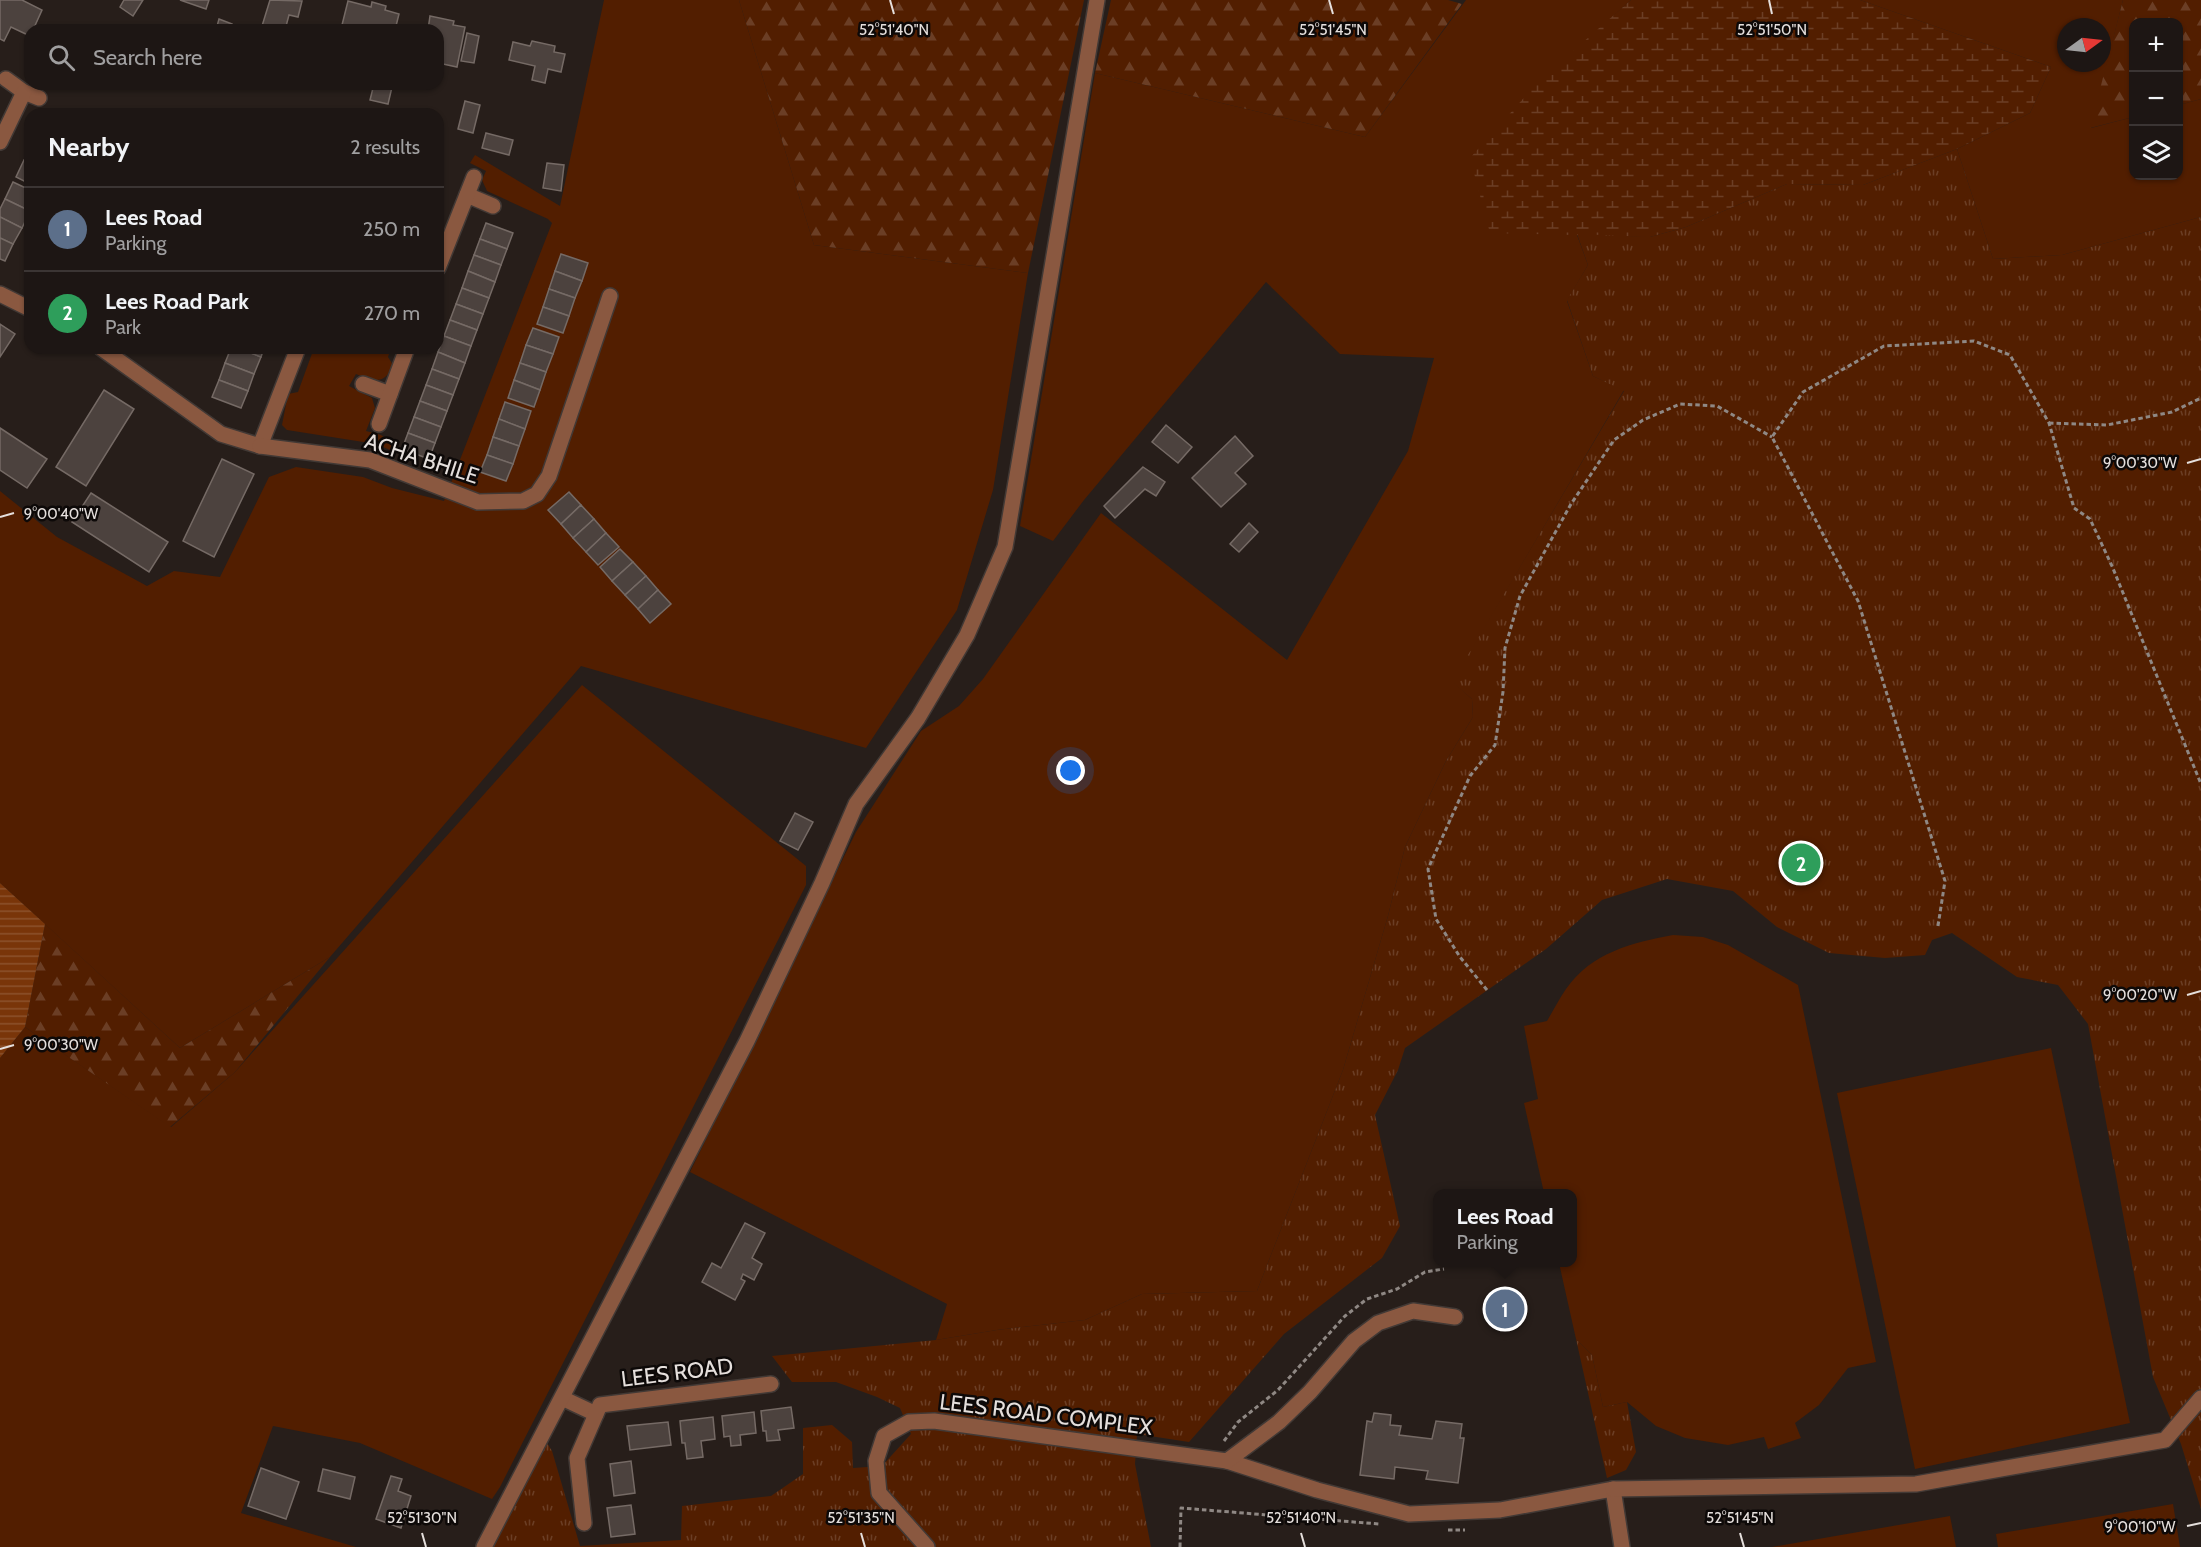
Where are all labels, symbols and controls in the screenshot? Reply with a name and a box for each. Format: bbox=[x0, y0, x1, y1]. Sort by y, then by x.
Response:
north arrow bbox=[2057, 18, 2111, 72]
map controls bbox=[2129, 18, 2183, 180]
button: + bbox=[2129, 18, 2183, 72]
text: 52°51'40"N bbox=[859, 21, 929, 39]
text: 52°51'45"N bbox=[1299, 21, 1367, 39]
text: 52°51'50"N bbox=[1737, 21, 1807, 39]
search box bbox=[24, 24, 444, 90]
icon: search bbox=[45, 41, 78, 74]
text: Search here bbox=[93, 44, 202, 71]
button: − bbox=[2129, 72, 2183, 126]
button: layers bbox=[2129, 126, 2183, 180]
text: Nearby bbox=[48, 131, 129, 163]
text: 2 results bbox=[350, 135, 420, 159]
text: Lees Road bbox=[105, 204, 202, 231]
text: 1 bbox=[64, 217, 71, 241]
text: 250 m bbox=[363, 217, 420, 241]
text: Parking bbox=[105, 231, 166, 255]
text: Lees Road Park bbox=[105, 288, 249, 315]
text: 2 bbox=[62, 301, 73, 325]
text: 270 m bbox=[364, 301, 420, 325]
text: Park bbox=[105, 315, 141, 339]
street label: ACHA BHILE bbox=[361, 427, 482, 490]
text: 9°00'30"W bbox=[2103, 454, 2178, 472]
text: 9°00'40"W bbox=[24, 505, 99, 523]
your location bbox=[1056, 756, 1085, 785]
pin: 2 bbox=[1782, 840, 1820, 886]
text: 9°00'20"W bbox=[2103, 986, 2178, 1004]
text: 9°00'30"W bbox=[24, 1036, 99, 1054]
popup bbox=[1433, 1189, 1577, 1267]
text: Lees Road bbox=[1456, 1203, 1554, 1230]
text: Parking bbox=[1456, 1230, 1518, 1254]
pin: 1 bbox=[1486, 1286, 1524, 1332]
street label: LEES ROAD bbox=[619, 1352, 735, 1393]
street label: LEES ROAD COMPLEX bbox=[938, 1388, 1154, 1441]
text: 52°51'30"N bbox=[387, 1509, 457, 1527]
text: 52°51'35"N bbox=[827, 1509, 895, 1527]
text: 52°51'40"N bbox=[1266, 1509, 1336, 1527]
text: 52°51'45"N bbox=[1706, 1509, 1774, 1527]
text: 9°00'10"W bbox=[2105, 1518, 2176, 1536]

